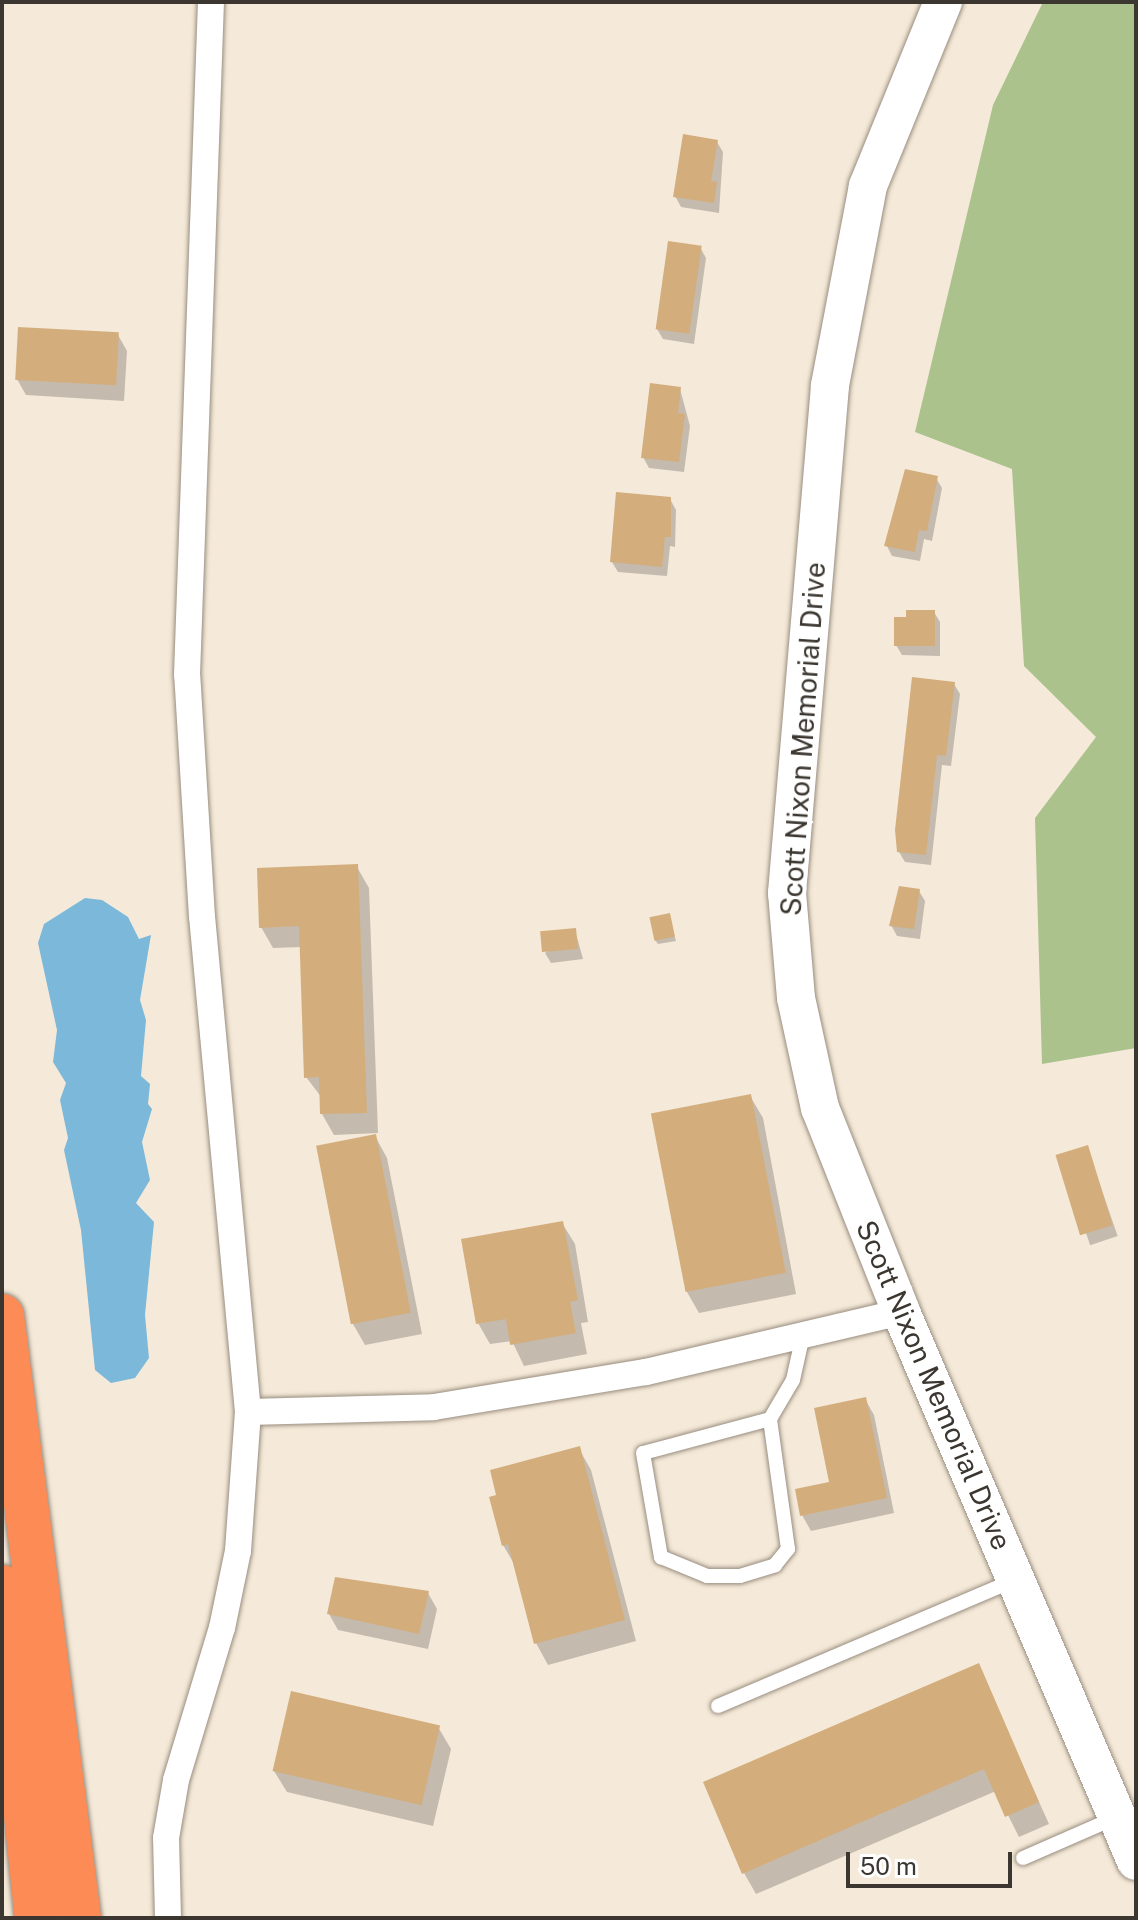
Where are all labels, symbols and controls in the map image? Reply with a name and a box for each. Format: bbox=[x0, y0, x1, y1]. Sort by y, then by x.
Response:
street label: Scott Nixon Memorial Drive bbox=[774, 561, 832, 917]
street label: Scott Nixon Memorial Drive bbox=[849, 1215, 1019, 1555]
scale bar bbox=[850, 1836, 1016, 1886]
text: 50 m bbox=[860, 1852, 917, 1880]

